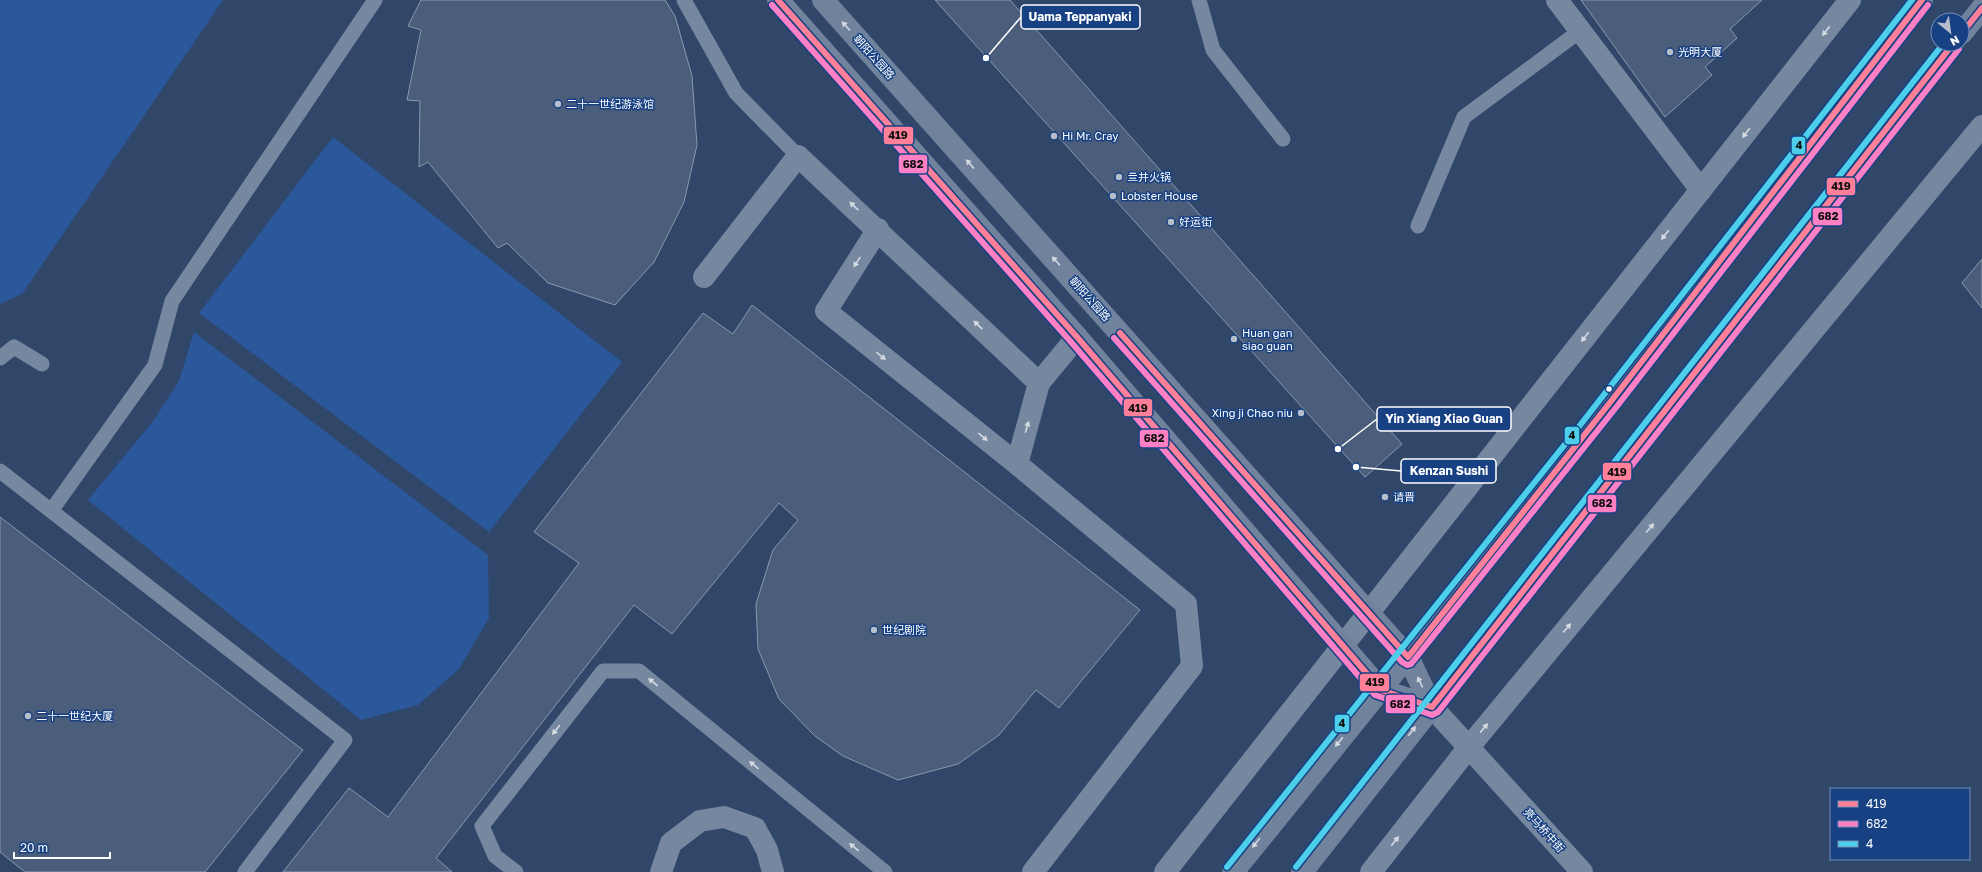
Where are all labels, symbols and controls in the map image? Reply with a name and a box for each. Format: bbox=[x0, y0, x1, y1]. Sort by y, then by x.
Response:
callout: Uama Teppanyaki bbox=[1021, 5, 1140, 29]
text: Uama Teppanyaki bbox=[1029, 9, 1131, 24]
north arrow bbox=[1930, 12, 1970, 52]
one-way arrow bbox=[841, 20, 850, 31]
one-way arrow bbox=[1822, 25, 1830, 36]
street label: 朝阳公园路 bbox=[851, 32, 898, 81]
text: N bbox=[1948, 33, 1962, 49]
place label: 光明大厦 bbox=[1678, 45, 1722, 58]
marker: 光明大厦 bbox=[1665, 47, 1675, 57]
place label: 二十一世纪游泳馆 bbox=[566, 97, 654, 110]
marker: 二十一世纪游泳馆 bbox=[553, 99, 563, 109]
line badge: 419 bbox=[883, 126, 914, 145]
one-way arrow bbox=[1741, 127, 1750, 138]
text: 419 bbox=[888, 128, 908, 141]
place label: Hi Mr. Cray bbox=[1062, 129, 1118, 142]
marker: Hi Mr. Cray bbox=[1049, 131, 1059, 141]
line badge: 4 bbox=[1791, 136, 1806, 155]
text: 4 bbox=[1796, 138, 1803, 151]
line badge: 682 bbox=[898, 154, 928, 174]
text: 682 bbox=[903, 157, 924, 170]
one-way arrow bbox=[965, 159, 974, 170]
place label: 亖井火锅 bbox=[1127, 170, 1171, 183]
marker: 亖井火锅 bbox=[1114, 172, 1124, 182]
line badge: 419 bbox=[1826, 177, 1856, 196]
text: 419 bbox=[1831, 179, 1851, 192]
place label: Lobster House bbox=[1121, 189, 1198, 202]
marker: Lobster House bbox=[1108, 191, 1118, 201]
one-way arrow bbox=[848, 202, 859, 211]
line badge: 682 bbox=[1812, 207, 1843, 226]
text: 682 bbox=[1818, 209, 1839, 222]
place label: 好运街 bbox=[1179, 215, 1212, 228]
marker: 好运街 bbox=[1166, 217, 1176, 227]
one-way arrow bbox=[1661, 230, 1670, 241]
one-way arrow bbox=[853, 257, 861, 267]
one-way arrow bbox=[1052, 257, 1061, 266]
street label: 朝阳公园路 bbox=[1067, 274, 1114, 323]
one-way arrow bbox=[973, 320, 984, 329]
place label: Huan gan siao guan bbox=[1242, 326, 1293, 352]
one-way arrow bbox=[1581, 332, 1589, 343]
marker: Huan gan siao guan bbox=[1229, 334, 1239, 344]
one-way arrow bbox=[876, 352, 887, 360]
unlabelled marker bbox=[1604, 384, 1614, 394]
line badge: 419 bbox=[1123, 398, 1153, 417]
text: 419 bbox=[1128, 401, 1148, 414]
place label: Xing ji Chao niu bbox=[1212, 406, 1293, 419]
callout: Yin Xiang Xiao Guan bbox=[1377, 407, 1511, 431]
marker: Xing ji Chao niu bbox=[1296, 408, 1306, 418]
text: Yin Xiang Xiao Guan bbox=[1385, 411, 1503, 426]
one-way arrow bbox=[1024, 421, 1030, 433]
line badge: 4 bbox=[1564, 426, 1580, 445]
text: 4 bbox=[1569, 428, 1576, 441]
line badge: 682 bbox=[1139, 429, 1169, 448]
text: 682 bbox=[1144, 431, 1165, 444]
one-way arrow bbox=[977, 433, 988, 442]
callout: Kenzan Sushi bbox=[1401, 459, 1496, 483]
line badge: 419 bbox=[1602, 462, 1632, 481]
text: Kenzan Sushi bbox=[1410, 463, 1488, 478]
text: 419 bbox=[1607, 465, 1627, 478]
place label: 请晋 bbox=[1393, 490, 1415, 503]
marker: 请晋 bbox=[1380, 492, 1390, 502]
line badge: 682 bbox=[1587, 494, 1617, 513]
text: 682 bbox=[1592, 496, 1613, 509]
one-way arrow bbox=[1645, 522, 1654, 533]
place label: 世纪剧院 bbox=[882, 623, 926, 636]
one-way arrow bbox=[1563, 623, 1571, 633]
marker: 世纪剧院 bbox=[869, 625, 879, 635]
line badge: 419 bbox=[1359, 673, 1390, 692]
text: 419 bbox=[1365, 675, 1385, 688]
one-way arrow bbox=[1417, 676, 1423, 687]
one-way arrow bbox=[648, 678, 659, 687]
line badge: 682 bbox=[1385, 694, 1416, 714]
text: 682 bbox=[1390, 697, 1411, 710]
place label: 二十一世纪大厦 bbox=[36, 709, 113, 722]
marker: 二十一世纪大厦 bbox=[23, 711, 33, 721]
line badge: 4 bbox=[1334, 714, 1350, 733]
text: 4 bbox=[1339, 716, 1346, 729]
one-way arrow bbox=[1480, 723, 1489, 734]
one-way arrow bbox=[552, 725, 561, 736]
one-way arrow bbox=[1408, 726, 1417, 737]
one-way arrow bbox=[1334, 737, 1343, 748]
one-way arrow bbox=[748, 760, 759, 769]
legend bbox=[1830, 788, 1970, 860]
text: 419 bbox=[1866, 796, 1886, 811]
street label: 亮马桥中街 bbox=[1521, 805, 1568, 854]
text: 682 bbox=[1866, 816, 1888, 831]
scale bar bbox=[14, 834, 110, 860]
one-way arrow bbox=[1391, 836, 1399, 847]
text: 4 bbox=[1866, 836, 1873, 851]
one-way arrow bbox=[1252, 838, 1261, 848]
text: 20 m bbox=[20, 840, 48, 855]
one-way arrow bbox=[849, 843, 860, 852]

